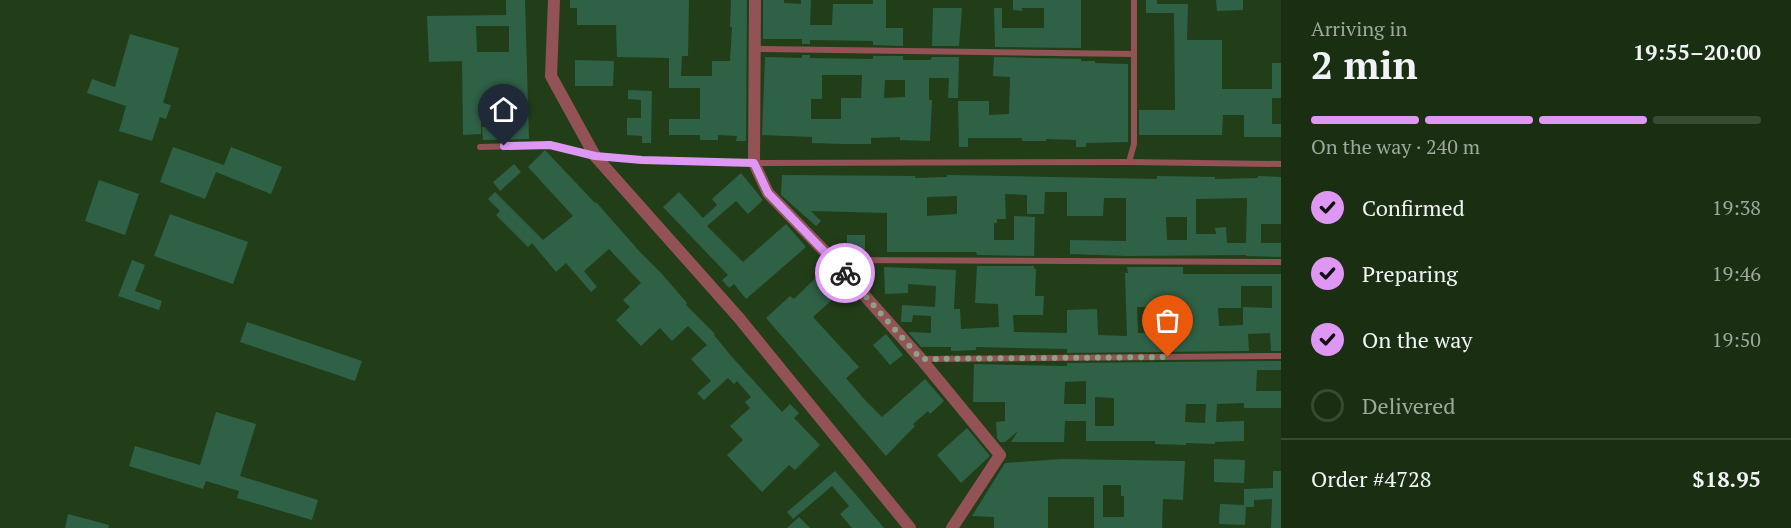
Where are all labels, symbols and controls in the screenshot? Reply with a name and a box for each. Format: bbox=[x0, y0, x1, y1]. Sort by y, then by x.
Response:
text: Arriving in bbox=[1311, 15, 1407, 42]
text: 19:55–20:00 bbox=[1633, 37, 1761, 66]
text: 2 min bbox=[1311, 38, 1418, 90]
pin bbox=[478, 84, 529, 146]
icon: home bbox=[487, 93, 520, 126]
text: On the way · 240 m bbox=[1311, 133, 1480, 160]
icon: check bbox=[1311, 191, 1344, 224]
text: Confirmed bbox=[1362, 193, 1465, 222]
text: 19:38 bbox=[1712, 194, 1761, 221]
courier bbox=[815, 243, 875, 303]
icon: bike bbox=[829, 257, 862, 290]
icon: check bbox=[1311, 257, 1344, 290]
text: Preparing bbox=[1362, 259, 1458, 288]
text: 19:46 bbox=[1712, 260, 1761, 287]
pin bbox=[1142, 295, 1193, 357]
icon: bag bbox=[1151, 304, 1184, 337]
icon: check bbox=[1311, 323, 1344, 356]
text: On the way bbox=[1362, 325, 1472, 354]
text: 19:50 bbox=[1712, 326, 1761, 353]
text: Delivered bbox=[1362, 391, 1455, 420]
text: Order #4728 bbox=[1311, 464, 1431, 493]
text: $18.95 bbox=[1692, 464, 1761, 493]

